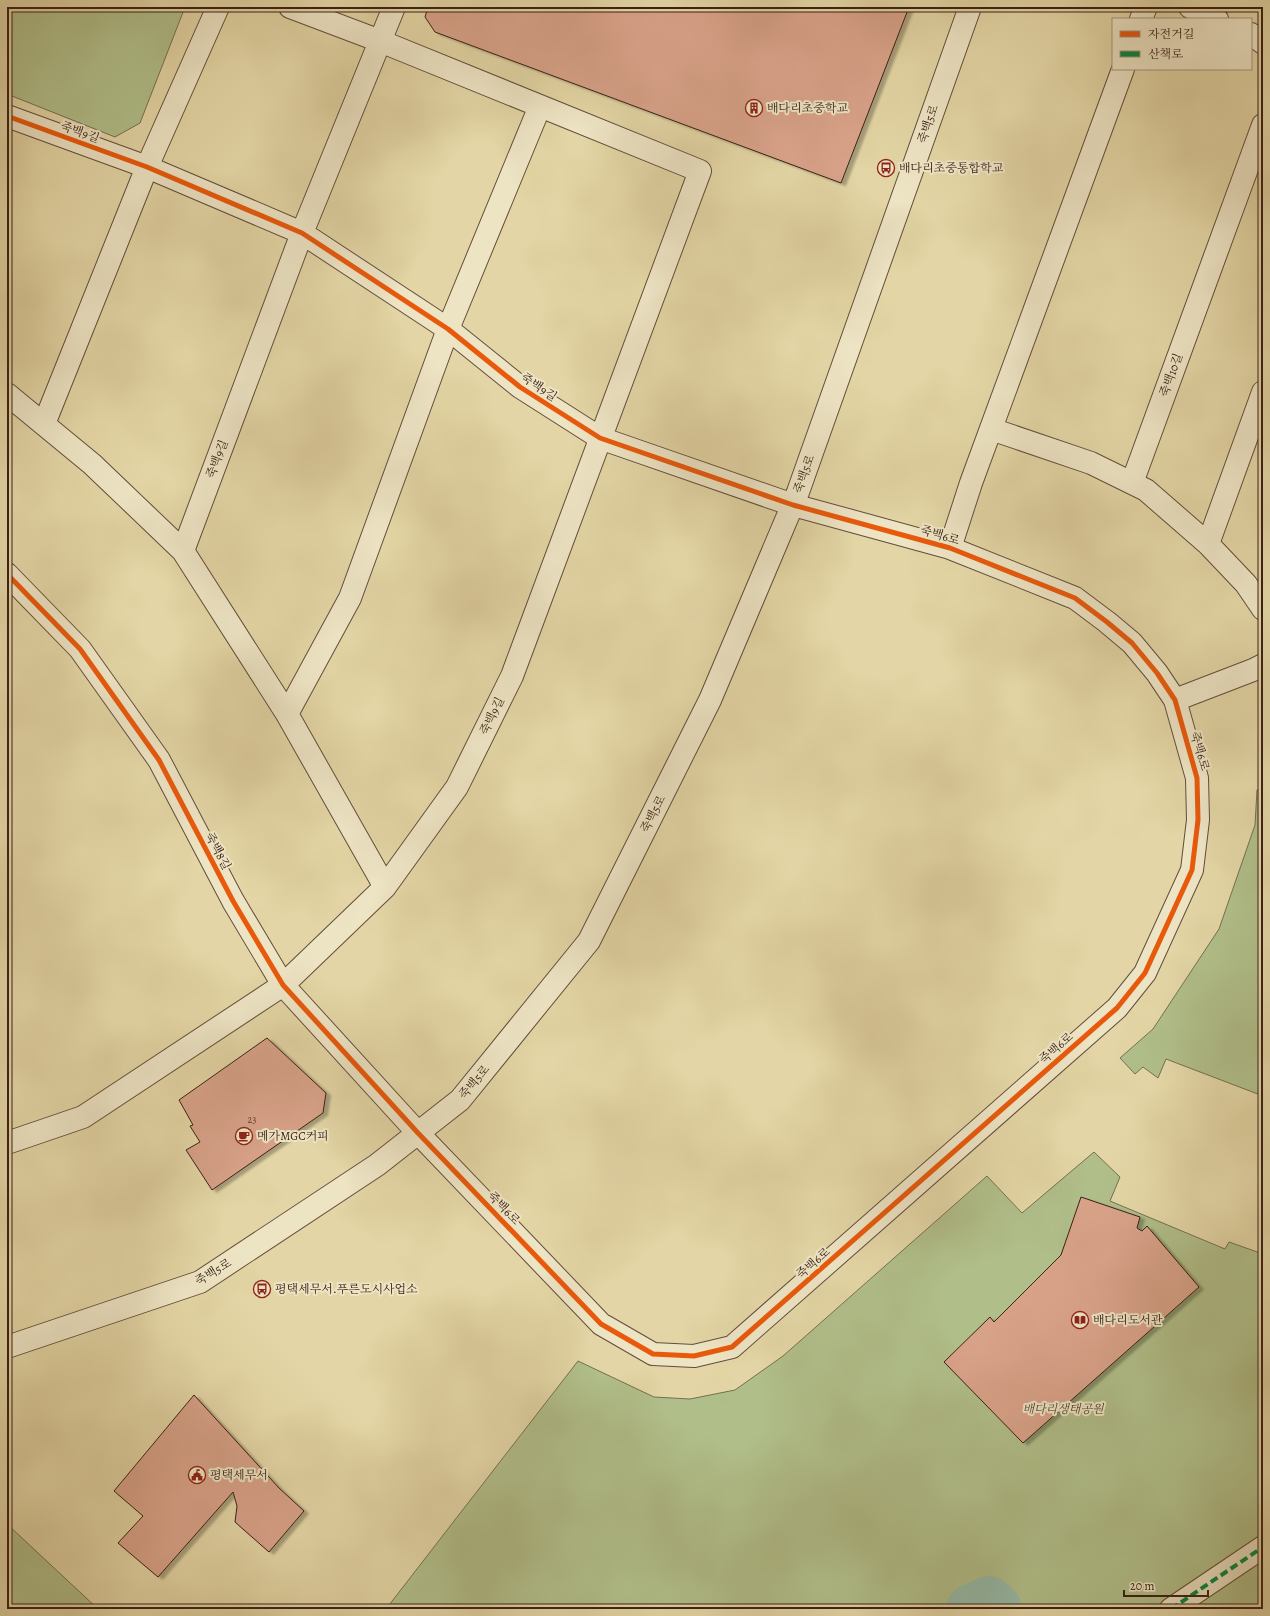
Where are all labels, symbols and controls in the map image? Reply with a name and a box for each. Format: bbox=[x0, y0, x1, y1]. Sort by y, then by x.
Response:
legend bbox=[1112, 18, 1252, 70]
text: 자전거길 bbox=[1148, 26, 1194, 42]
text: 산책로 bbox=[1148, 46, 1183, 62]
building icon: 배다리초중학교 bbox=[744, 98, 764, 118]
place label: 배다리초중학교 bbox=[767, 100, 849, 116]
street label: 죽백5로 bbox=[914, 102, 942, 145]
street label: 죽백9길 bbox=[58, 118, 102, 146]
bus stop icon: 배다리초중통합학교 bbox=[876, 158, 896, 178]
place label: 배다리초중통합학교 bbox=[899, 160, 1004, 176]
street label: 죽백10길 bbox=[1156, 351, 1186, 399]
street label: 죽백9길 bbox=[518, 369, 560, 405]
street label: 죽백9길 bbox=[202, 437, 232, 481]
street label: 죽백5로 bbox=[790, 452, 818, 496]
street label: 죽백6로 bbox=[918, 521, 962, 549]
street label: 죽백9길 bbox=[476, 694, 508, 738]
street label: 죽백6로 bbox=[1187, 729, 1213, 773]
street label: 죽백5로 bbox=[637, 792, 669, 835]
street label: 죽백8길 bbox=[201, 829, 235, 873]
street label: 죽백6로 bbox=[1036, 1028, 1077, 1067]
street label: 죽백5로 bbox=[455, 1061, 493, 1102]
house number: 23 bbox=[248, 1113, 256, 1126]
cafe icon: 메가MGC커피 bbox=[234, 1126, 254, 1146]
place label: 메가MGC커피 bbox=[257, 1128, 329, 1144]
street label: 죽백6로 bbox=[484, 1188, 524, 1228]
street label: 죽백6로 bbox=[793, 1243, 834, 1282]
street label: 죽백5로 bbox=[192, 1255, 235, 1289]
bus stop icon: 평택세무서.푸른도시사업소 bbox=[252, 1279, 272, 1299]
place label: 평택세무서.푸른도시사업소 bbox=[275, 1281, 418, 1297]
library icon: 배다리도서관 bbox=[1070, 1310, 1090, 1330]
place label: 배다리도서관 bbox=[1093, 1312, 1163, 1328]
park label: 배다리생태공원 bbox=[1022, 1401, 1105, 1417]
public building icon: 평택세무서 bbox=[187, 1465, 207, 1485]
place label: 평택세무서 bbox=[210, 1467, 268, 1483]
scale bar bbox=[1124, 1572, 1208, 1598]
text: 20 m bbox=[1130, 1578, 1154, 1594]

